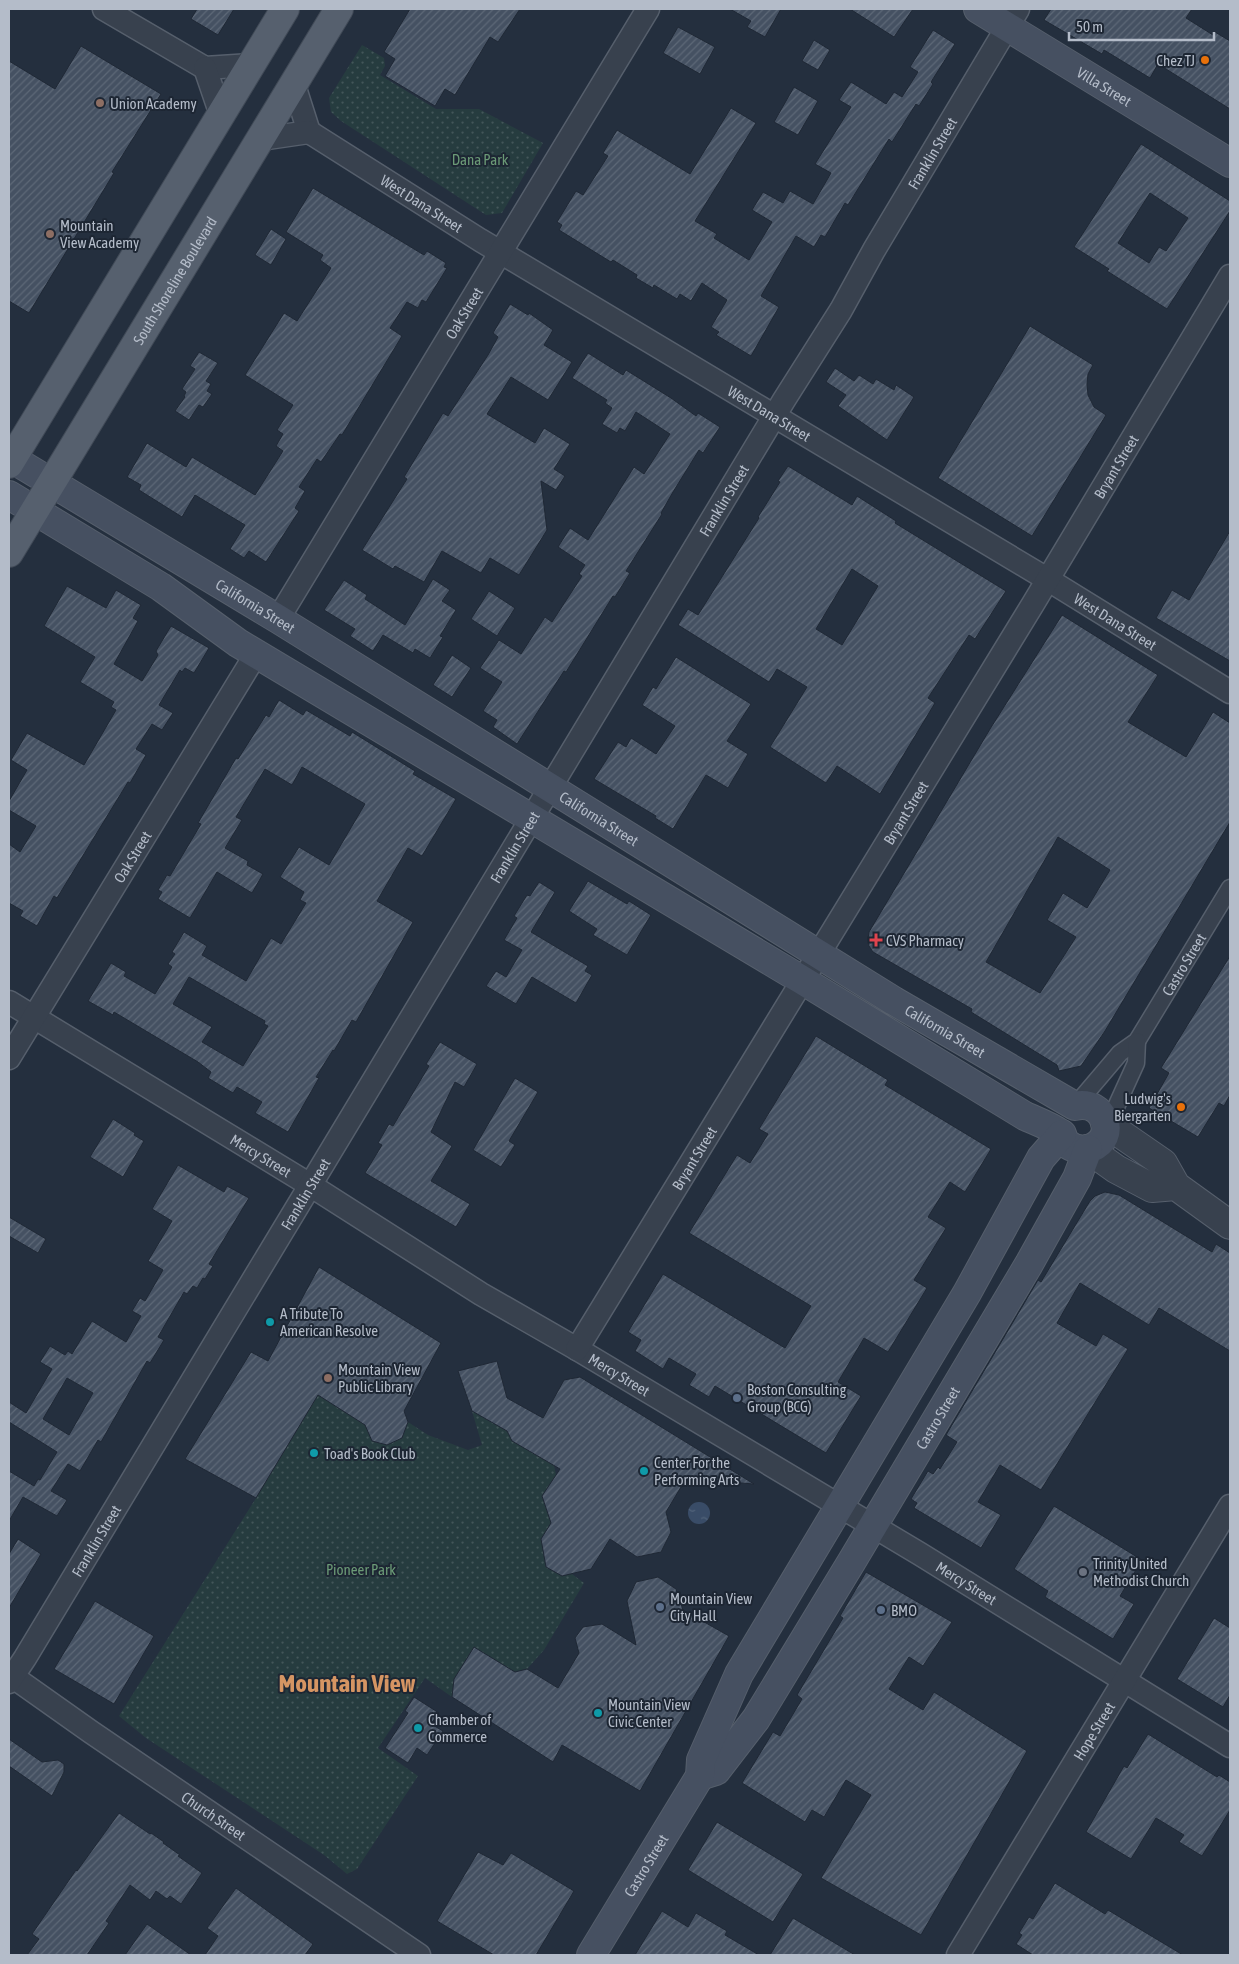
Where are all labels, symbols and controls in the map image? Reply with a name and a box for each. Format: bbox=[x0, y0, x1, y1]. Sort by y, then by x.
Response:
scale bar bbox=[1069, 10, 1214, 42]
text: 50 m bbox=[1076, 18, 1103, 35]
place label: Chez TJ bbox=[1156, 52, 1195, 69]
marker: Chez TJ bbox=[1199, 54, 1211, 66]
street label: Villa Street bbox=[1074, 63, 1135, 109]
place label: Union Academy bbox=[110, 95, 197, 112]
marker: Union Academy bbox=[94, 97, 106, 109]
street label: Franklin Street bbox=[904, 114, 960, 192]
park label: Dana Park bbox=[452, 151, 509, 168]
street label: West Dana Street bbox=[378, 171, 466, 235]
street label: South Shoreline Boulevard bbox=[129, 213, 220, 347]
place label: Mountain View Academy bbox=[60, 217, 139, 251]
marker: Mountain View Academy bbox=[44, 228, 56, 240]
street label: Oak Street bbox=[442, 284, 486, 342]
street label: West Dana Street bbox=[725, 382, 814, 444]
street label: Bryant Street bbox=[1090, 431, 1141, 501]
street label: Franklin Street bbox=[695, 461, 752, 539]
street label: California Street bbox=[213, 575, 298, 636]
street label: West Dana Street bbox=[1071, 590, 1160, 653]
street label: Bryant Street bbox=[880, 778, 931, 847]
street label: California Street bbox=[557, 787, 642, 849]
street label: Franklin Street bbox=[486, 808, 542, 886]
street label: Oak Street bbox=[110, 828, 154, 886]
street label: Castro Street bbox=[1158, 930, 1209, 999]
place label: CVS Pharmacy bbox=[886, 932, 964, 949]
marker: CVS Pharmacy bbox=[870, 934, 882, 946]
street label: California Street bbox=[902, 1001, 988, 1061]
place label: Ludwig's Biergarten bbox=[1114, 1090, 1171, 1124]
marker: Ludwig's Biergarten bbox=[1175, 1101, 1187, 1113]
street label: Bryant Street bbox=[668, 1123, 720, 1193]
street label: Mercy Street bbox=[228, 1130, 295, 1180]
street label: Franklin Street bbox=[277, 1155, 333, 1233]
place label: A Tribute To American Resolve bbox=[280, 1305, 378, 1339]
marker: A Tribute To American Resolve bbox=[264, 1316, 276, 1328]
street label: Mercy Street bbox=[586, 1350, 653, 1399]
place label: Mountain View Public Library bbox=[338, 1361, 420, 1395]
marker: Mountain View Public Library bbox=[322, 1372, 334, 1384]
place label: Boston Consulting Group (BCG) bbox=[747, 1381, 847, 1415]
street label: Castro Street bbox=[912, 1383, 963, 1452]
marker: Boston Consulting Group (BCG) bbox=[731, 1392, 743, 1404]
place label: Toad's Book Club bbox=[324, 1445, 416, 1462]
marker: Toad's Book Club bbox=[308, 1447, 320, 1459]
place label: Center For the Performing Arts bbox=[654, 1454, 739, 1488]
marker: Center For the Performing Arts bbox=[638, 1465, 650, 1477]
street label: Franklin Street bbox=[68, 1502, 124, 1579]
place label: Trinity United Methodist Church bbox=[1093, 1555, 1189, 1589]
street label: Mercy Street bbox=[933, 1558, 1000, 1608]
park label: Pioneer Park bbox=[326, 1561, 396, 1578]
marker: Trinity United Methodist Church bbox=[1077, 1566, 1089, 1578]
place label: Mountain View City Hall bbox=[670, 1590, 752, 1624]
marker: Mountain View City Hall bbox=[654, 1601, 666, 1613]
place label: BMO bbox=[891, 1602, 917, 1619]
marker: BMO bbox=[875, 1604, 887, 1616]
district label: Mountain View bbox=[279, 1669, 415, 1697]
place label: Mountain View Civic Center bbox=[608, 1696, 690, 1730]
street label: Hope Street bbox=[1070, 1699, 1118, 1763]
marker: Mountain View Civic Center bbox=[592, 1707, 604, 1719]
place label: Chamber of Commerce bbox=[428, 1711, 491, 1745]
marker: Chamber of Commerce bbox=[412, 1722, 424, 1734]
street label: Church Street bbox=[179, 1788, 249, 1843]
street label: Castro Street bbox=[620, 1831, 671, 1900]

